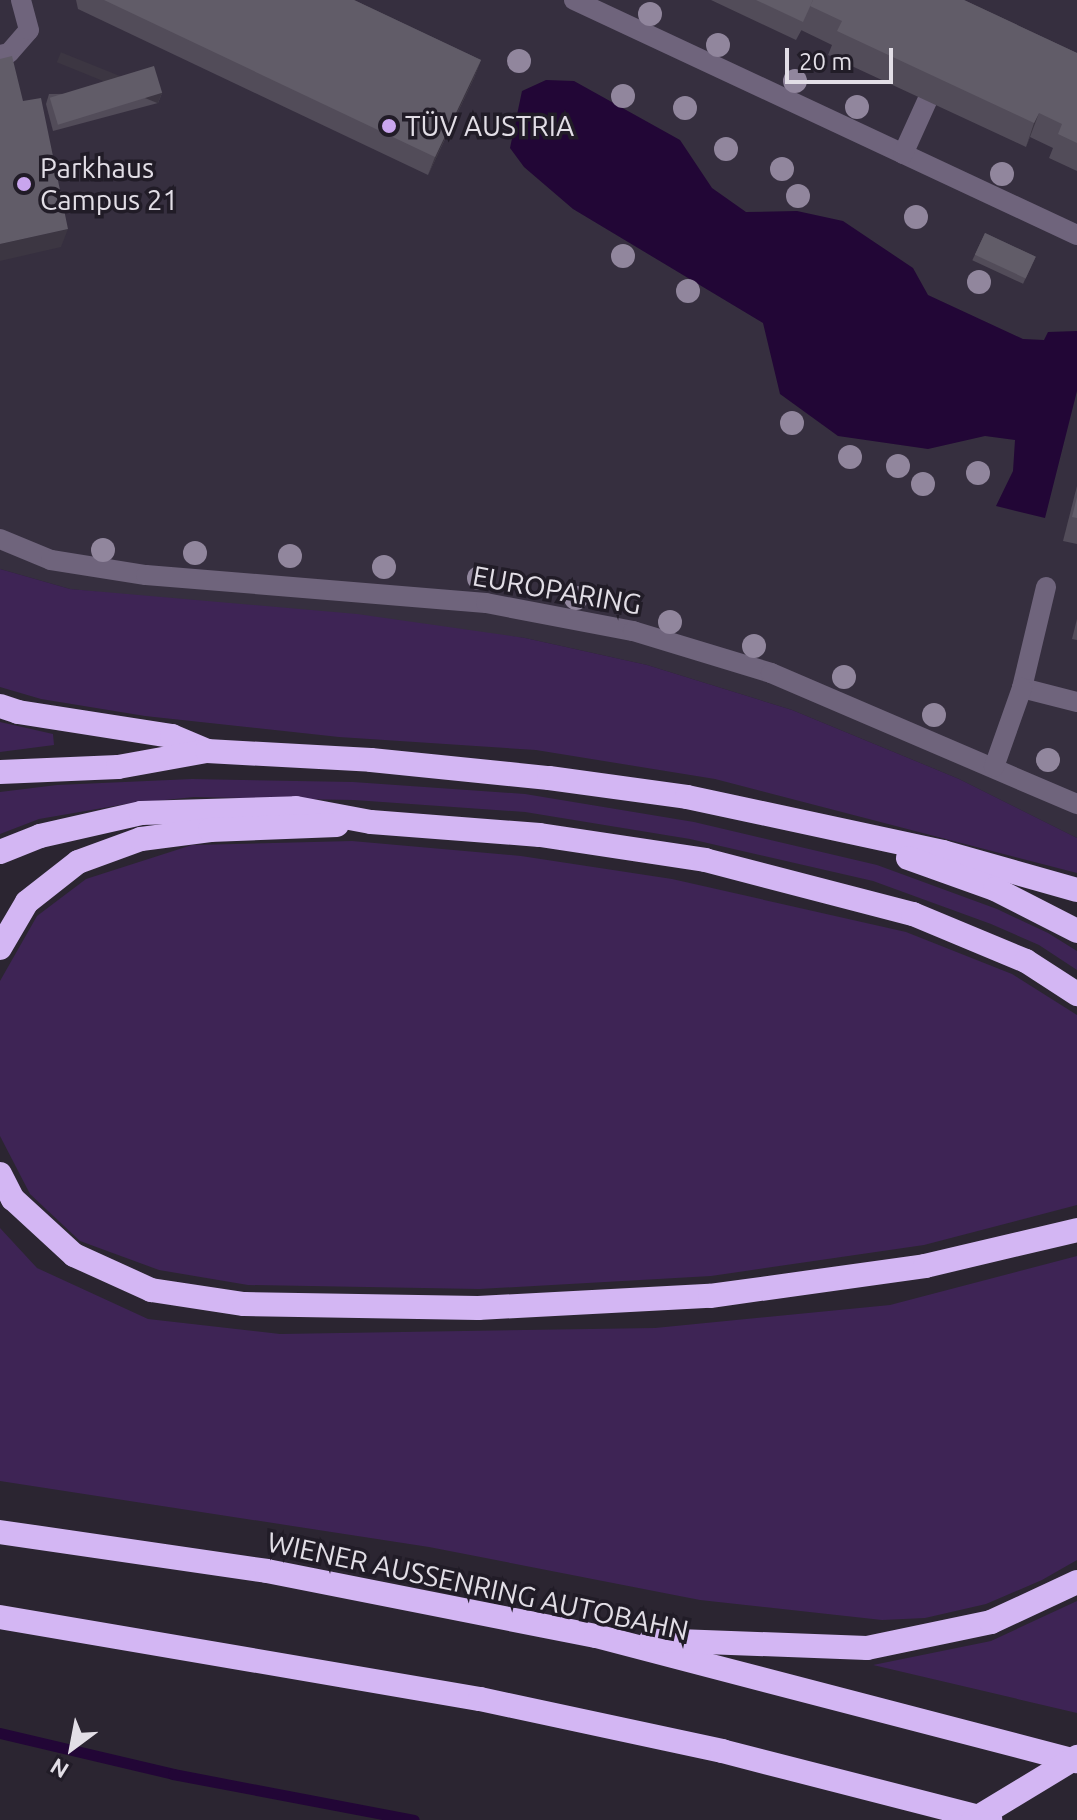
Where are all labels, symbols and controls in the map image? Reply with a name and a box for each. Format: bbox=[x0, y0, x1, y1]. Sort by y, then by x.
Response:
scale bar bbox=[789, 32, 897, 82]
text: 20 m bbox=[799, 48, 852, 75]
place label: TÜV AUSTRIA bbox=[405, 109, 574, 143]
marker: TÜV AUSTRIA bbox=[380, 117, 398, 135]
place label: Parkhaus Campus 21 bbox=[40, 151, 178, 217]
marker: Parkhaus Campus 21 bbox=[15, 175, 33, 193]
street label: EUROPARING bbox=[470, 559, 644, 621]
street label: WIENER AUSSENRING AUTOBAHN bbox=[264, 1525, 692, 1647]
north arrow bbox=[32, 1708, 112, 1788]
text: N bbox=[45, 1754, 73, 1784]

